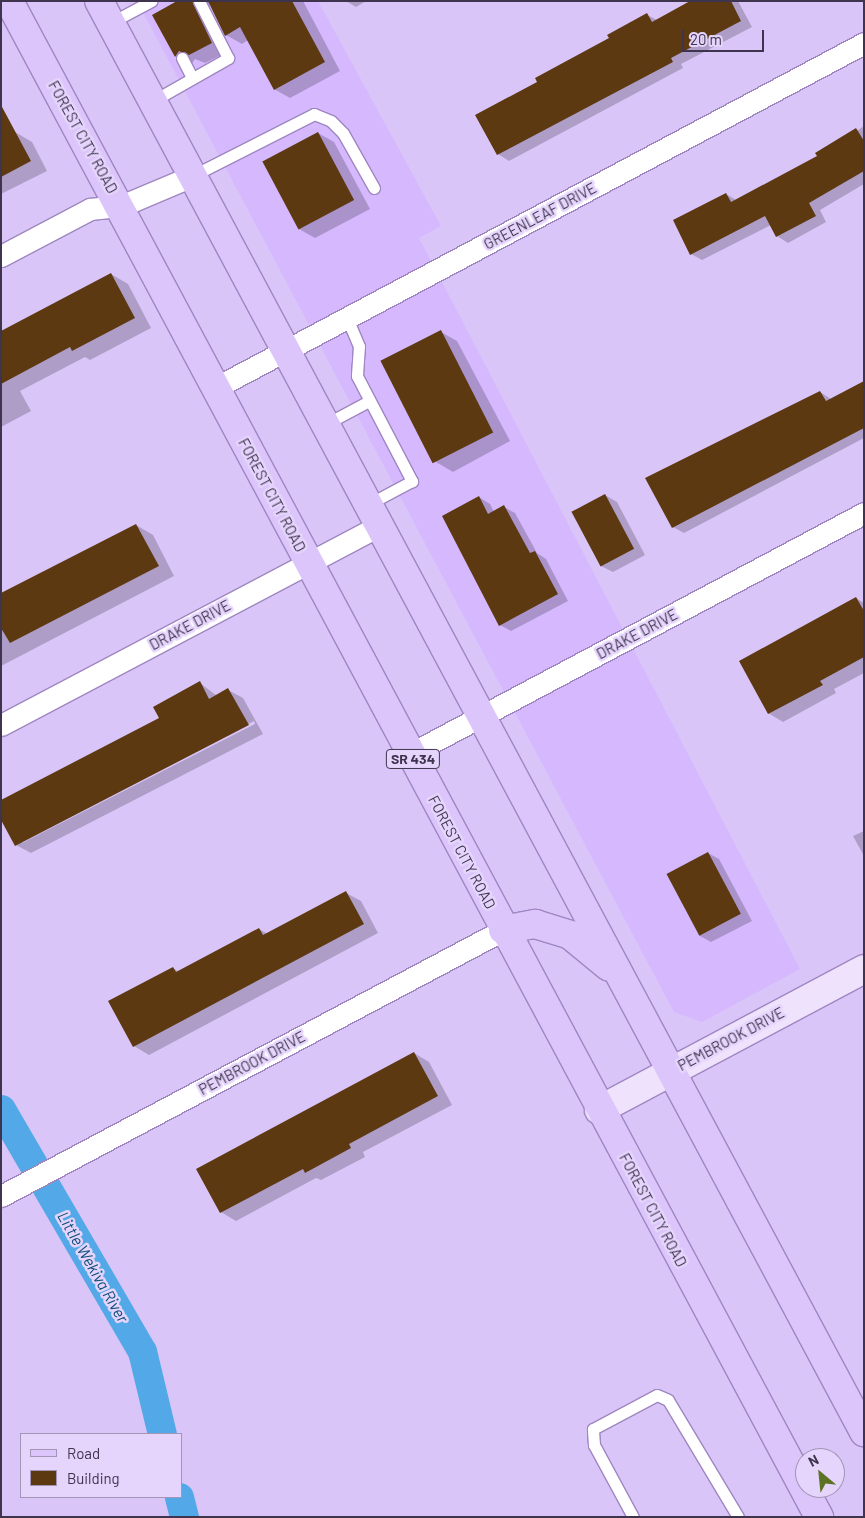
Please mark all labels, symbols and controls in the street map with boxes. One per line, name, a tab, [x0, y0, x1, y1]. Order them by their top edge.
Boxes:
scale bar	[685, 20, 768, 52]
text: 20 m	[690, 30, 722, 48]
street label: FOREST CITY ROAD	[45, 78, 121, 196]
street label: GREENLEAF DRIVE	[481, 179, 599, 253]
street label: FOREST CITY ROAD	[234, 435, 310, 555]
street label: DRAKE DRIVE	[146, 596, 234, 654]
street label: DRAKE DRIVE	[593, 605, 681, 663]
road number: SR 434	[386, 748, 440, 771]
street label: FOREST CITY ROAD	[424, 792, 500, 912]
street label: PEMBROOK DRIVE	[675, 1003, 787, 1075]
street label: PEMBROOK DRIVE	[196, 1027, 308, 1099]
street label: FOREST CITY ROAD	[615, 1150, 691, 1270]
water label: Little Wekiva River	[53, 1208, 133, 1326]
legend	[20, 1433, 182, 1498]
text: Road	[67, 1444, 100, 1462]
north arrow	[795, 1448, 845, 1498]
text: N	[805, 1451, 821, 1470]
text: Building	[67, 1469, 120, 1487]

